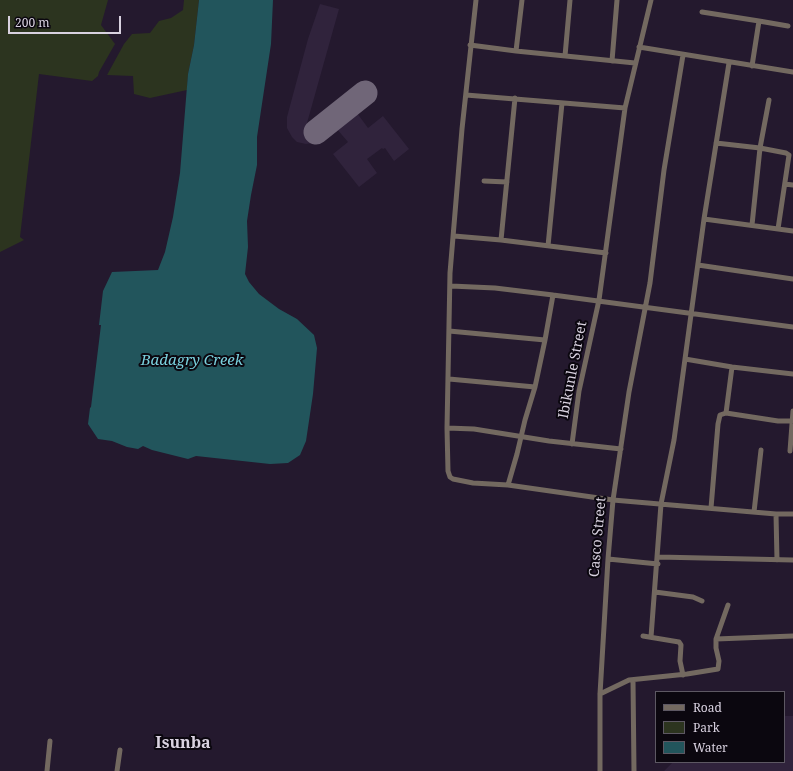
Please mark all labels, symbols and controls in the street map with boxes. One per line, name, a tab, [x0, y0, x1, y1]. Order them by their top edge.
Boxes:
scale bar	[10, 8, 123, 34]
text: 200 m	[15, 14, 50, 31]
street label: Ibikunle Street	[555, 320, 591, 420]
water label: Badagry Creek	[141, 352, 243, 370]
street label: Casco Street	[586, 496, 610, 578]
legend	[655, 691, 785, 763]
text: Road	[693, 699, 722, 716]
text: Park	[693, 719, 720, 736]
district label: Isunba	[155, 733, 211, 753]
text: Water	[693, 739, 728, 756]

